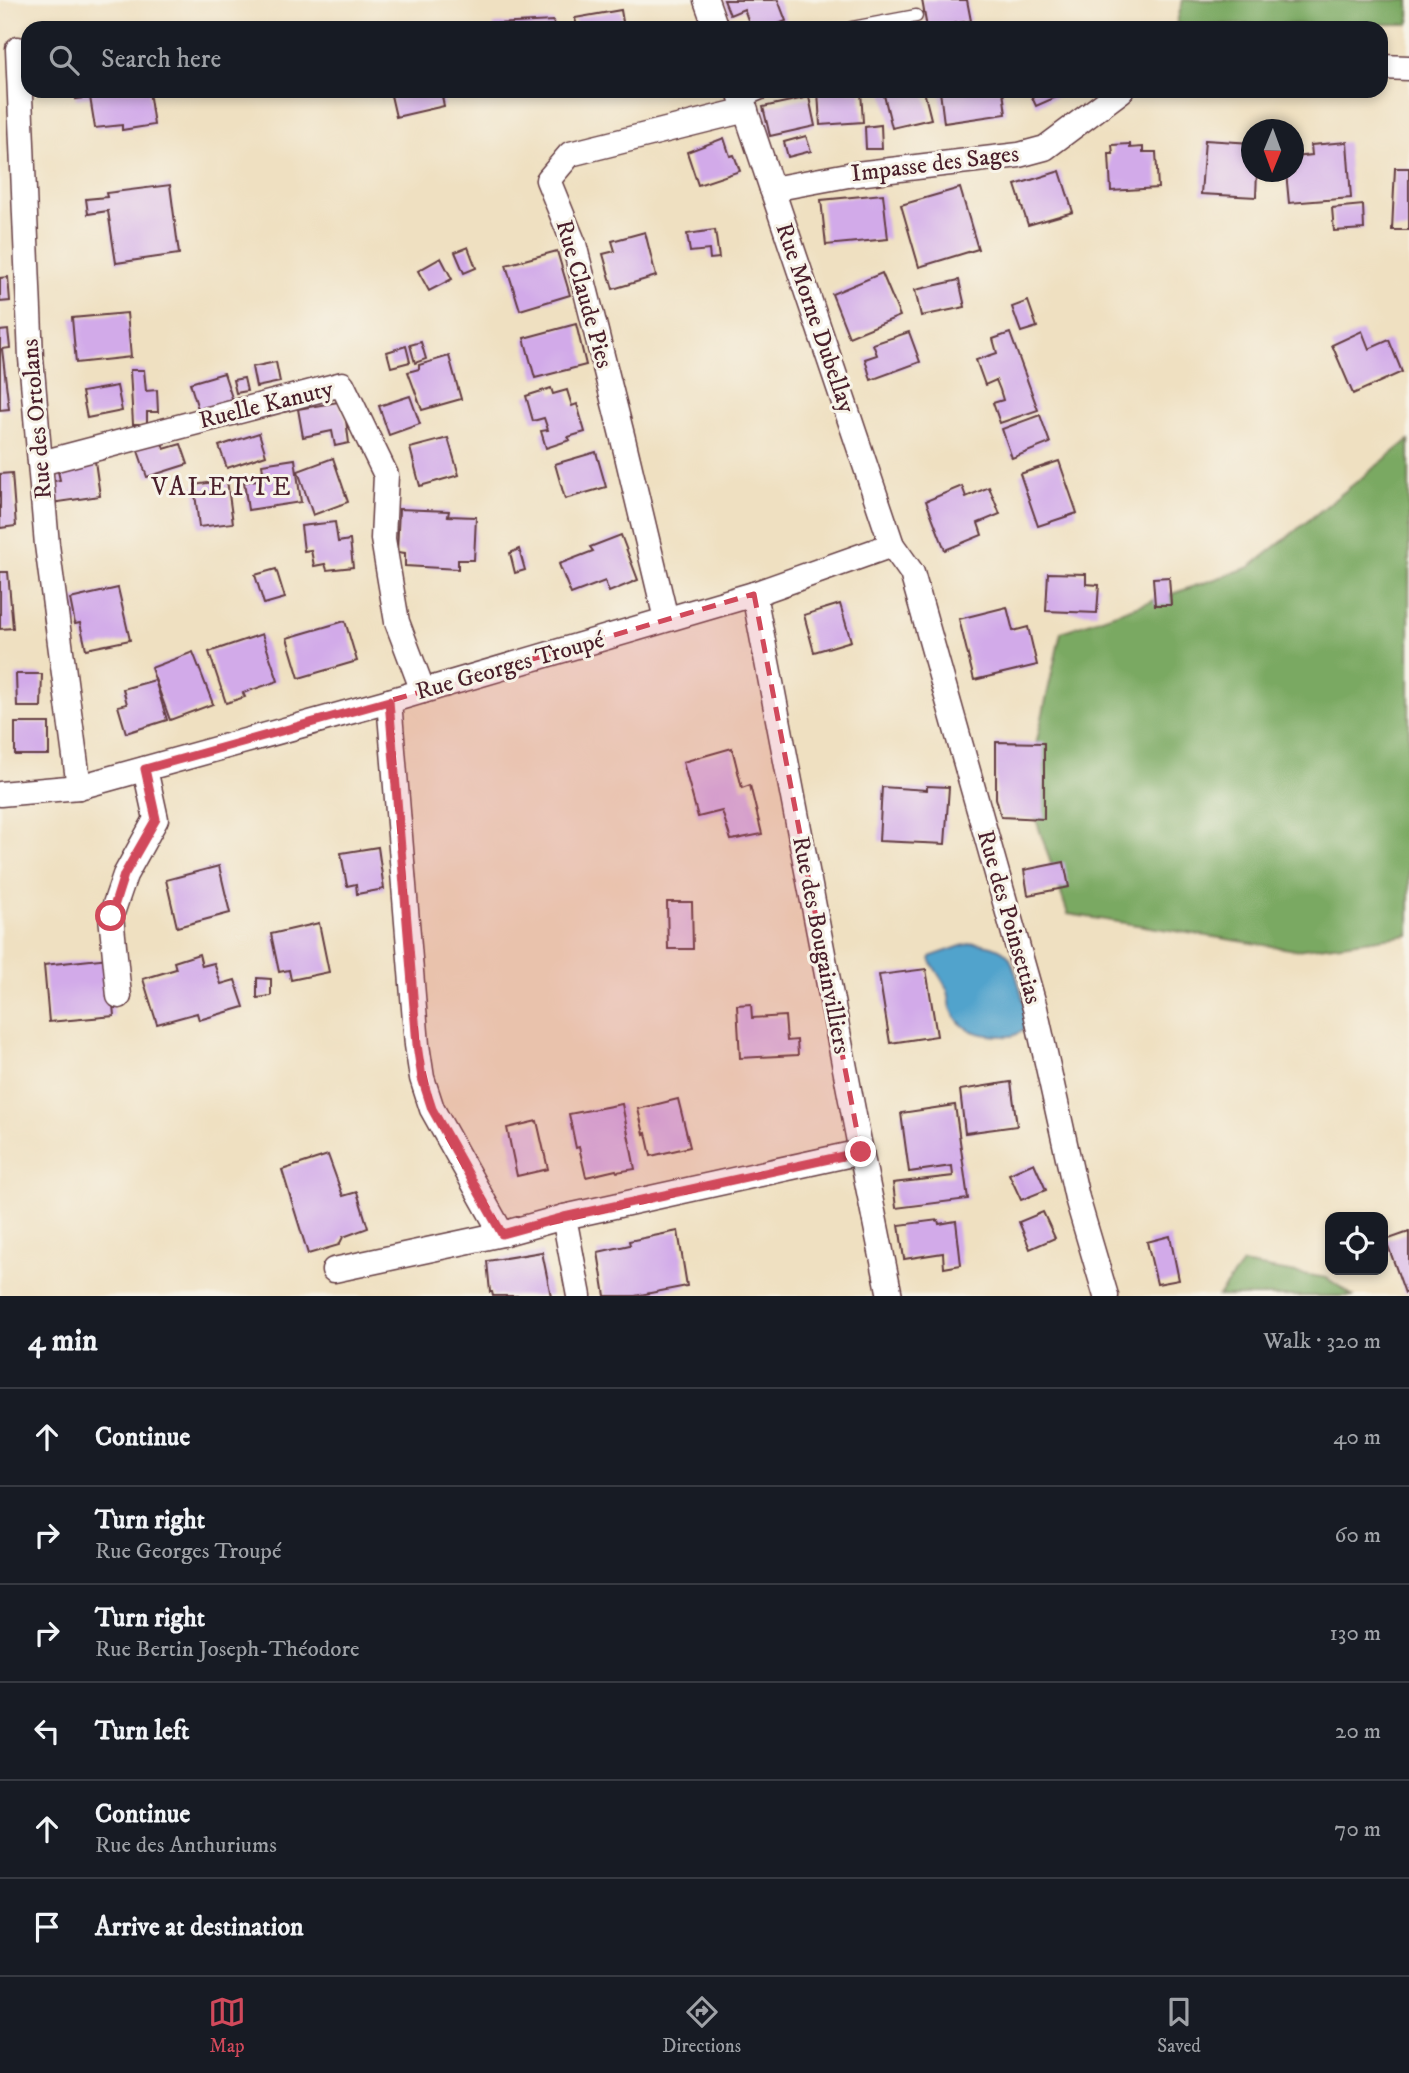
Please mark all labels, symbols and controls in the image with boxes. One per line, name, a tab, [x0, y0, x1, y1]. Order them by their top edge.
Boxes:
search box	[21, 21, 1388, 98]
icon: search	[45, 41, 83, 79]
text: Search here	[101, 43, 221, 76]
north arrow	[1241, 119, 1304, 182]
street label: Impasse des Sages	[849, 139, 1021, 189]
street label: Rue Claude Pies	[549, 216, 619, 372]
street label: Rue Morne Dubellay	[768, 219, 862, 417]
street label: Rue des Ortolans	[15, 338, 59, 500]
street label: Ruelle Kanuty	[196, 374, 337, 436]
district label: VALETTE	[150, 471, 293, 504]
street label: Rue Georges Troupé	[412, 625, 608, 707]
street label: Rue des Poinsettias	[970, 827, 1048, 1007]
street label: Rue des Bougainvilliers	[785, 834, 857, 1056]
route start	[95, 900, 126, 931]
route end	[845, 1136, 876, 1167]
map controls	[1325, 1212, 1388, 1275]
button: locate	[1325, 1212, 1388, 1275]
text: 4 min	[28, 1323, 98, 1360]
text: Walk · 320 m	[1263, 1327, 1381, 1356]
icon: ahead	[28, 1418, 66, 1456]
text: Continue	[95, 1421, 190, 1454]
text: 40 m	[1333, 1423, 1381, 1452]
text: Turn right	[95, 1504, 205, 1537]
icon: right	[28, 1516, 66, 1554]
text: 60 m	[1334, 1521, 1381, 1550]
text: Rue Georges Troupé	[95, 1537, 281, 1566]
text: Turn right	[95, 1602, 205, 1635]
icon: right	[28, 1614, 66, 1652]
text: 130 m	[1329, 1619, 1381, 1648]
text: Rue Bertin Joseph-Théodore	[95, 1635, 359, 1664]
icon: left	[28, 1712, 66, 1750]
text: Turn left	[95, 1715, 189, 1748]
text: 20 m	[1335, 1717, 1381, 1746]
text: Continue	[95, 1798, 190, 1831]
icon: ahead	[28, 1810, 66, 1848]
text: 70 m	[1334, 1815, 1381, 1844]
text: Rue des Anthuriums	[95, 1831, 277, 1860]
icon: arrive	[28, 1908, 66, 1946]
text: Arrive at destination	[95, 1911, 304, 1944]
tab: Map	[208, 1993, 246, 2058]
tab: Directions	[662, 1993, 741, 2058]
tab: Saved	[1157, 1993, 1201, 2058]

